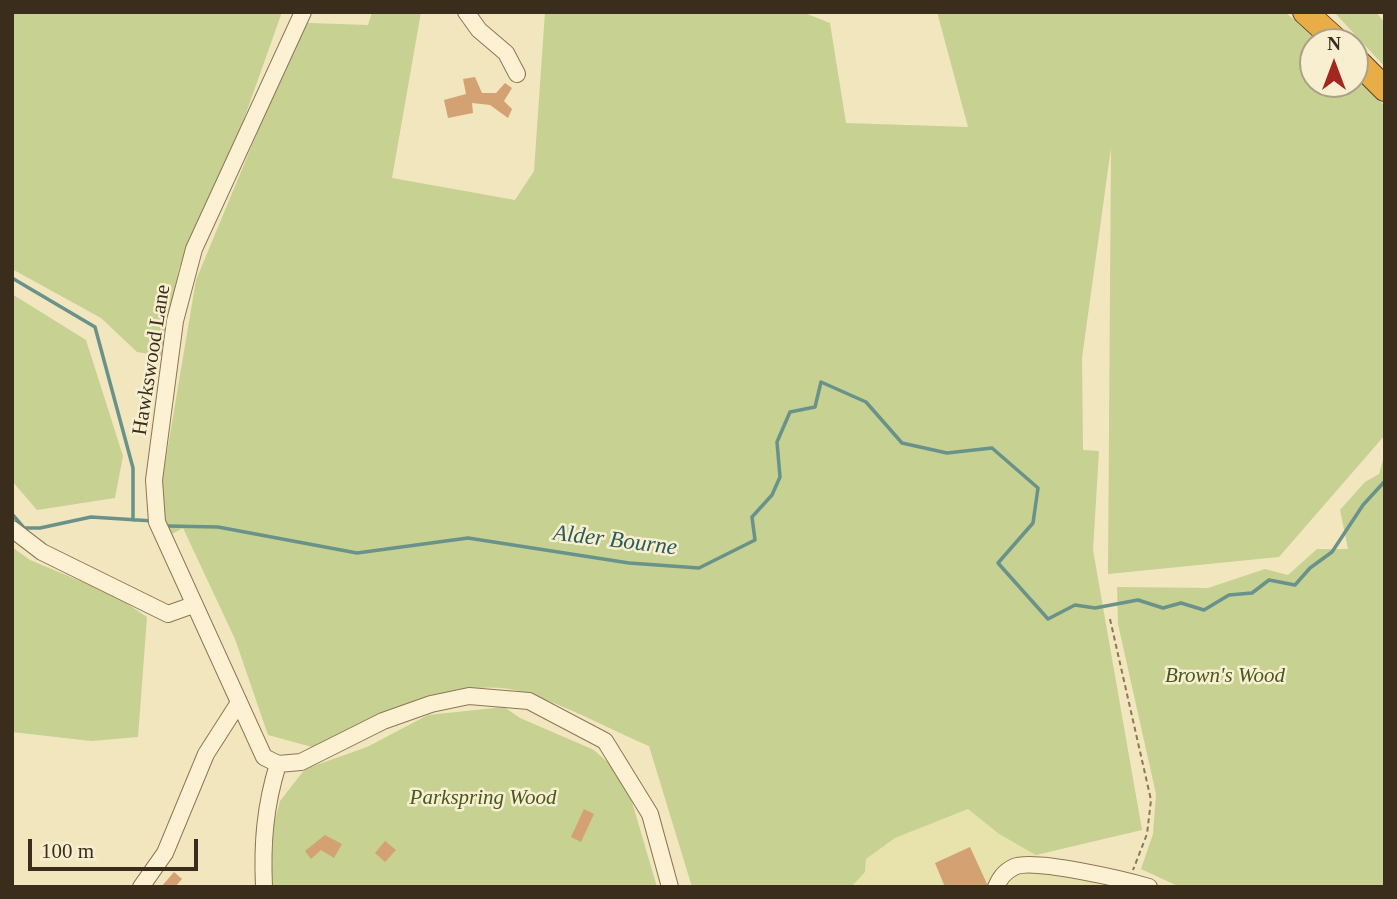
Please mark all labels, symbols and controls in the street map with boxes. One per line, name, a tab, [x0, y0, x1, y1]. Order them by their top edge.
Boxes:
north arrow	[1299, 28, 1369, 98]
text: N	[1327, 33, 1341, 54]
street label: Hawkswood Lane	[128, 283, 176, 437]
water label: Alder Bourne	[552, 520, 678, 562]
park label: Brown's Wood	[1165, 663, 1285, 689]
park label: Parkspring Wood	[410, 785, 556, 811]
scale bar	[32, 825, 201, 869]
text: 100 m	[41, 839, 94, 863]

